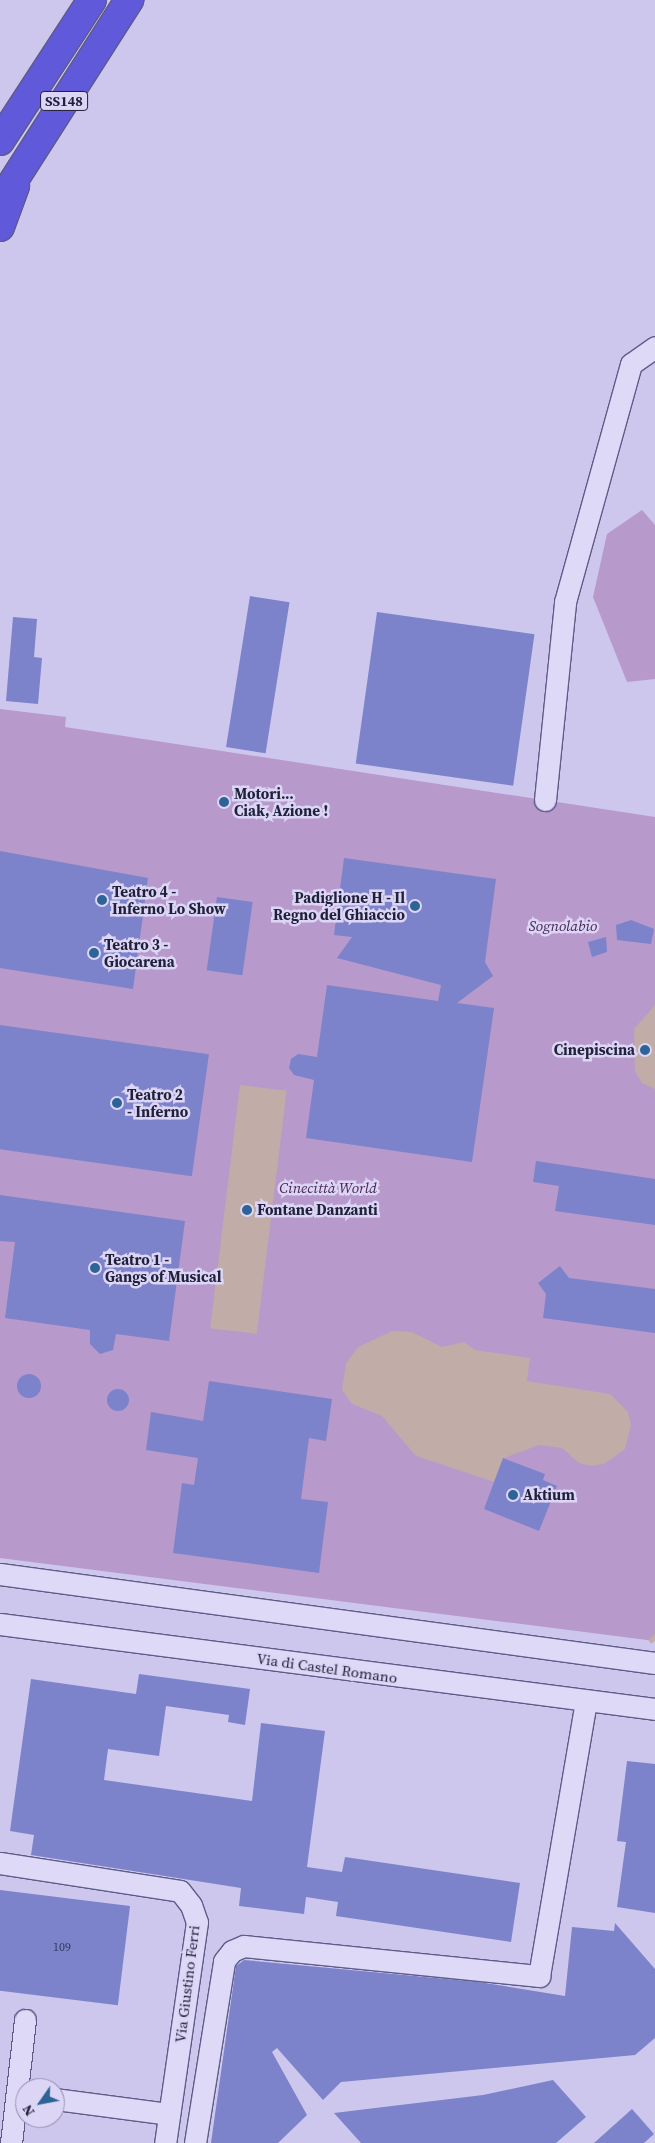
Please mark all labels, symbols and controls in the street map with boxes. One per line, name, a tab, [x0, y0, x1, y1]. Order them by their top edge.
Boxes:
road number: SS148	[39, 90, 89, 112]
place label: Motori... Ciak, Azione !	[234, 784, 328, 819]
marker: Motori... Ciak, Azione !	[218, 796, 230, 808]
place label: Teatro 4 - Inferno Lo Show	[112, 882, 226, 917]
place label: Padiglione H - Il Regno del Ghiaccio	[273, 888, 405, 923]
marker: Teatro 4 - Inferno Lo Show	[96, 894, 108, 906]
marker: Padiglione H - Il Regno del Ghiaccio	[409, 900, 421, 912]
park label: Sognolabio	[529, 917, 597, 935]
place label: Teatro 3 - Giocarena	[104, 935, 175, 970]
marker: Teatro 3 - Giocarena	[88, 947, 100, 959]
place label: Cinepiscina	[554, 1041, 635, 1059]
marker: Cinepiscina	[639, 1044, 651, 1056]
place label: Teatro 2 - Inferno	[127, 1085, 188, 1120]
marker: Teatro 2 - Inferno	[111, 1097, 123, 1109]
park label: Cinecittà World	[279, 1179, 377, 1197]
place label: Fontane Danzanti	[257, 1201, 378, 1219]
marker: Fontane Danzanti	[241, 1204, 253, 1216]
place label: Teatro 1 - Gangs of Musical	[105, 1250, 221, 1285]
marker: Teatro 1 - Gangs of Musical	[89, 1262, 101, 1274]
place label: Aktium	[523, 1486, 575, 1504]
marker: Aktium	[507, 1489, 519, 1501]
street label: Via di Castel Romano	[255, 1649, 399, 1687]
street label: Via Giustino Ferri	[171, 1924, 203, 2044]
house number: 109	[53, 1941, 71, 1955]
north arrow	[15, 2078, 65, 2128]
text: N	[17, 2101, 39, 2120]

